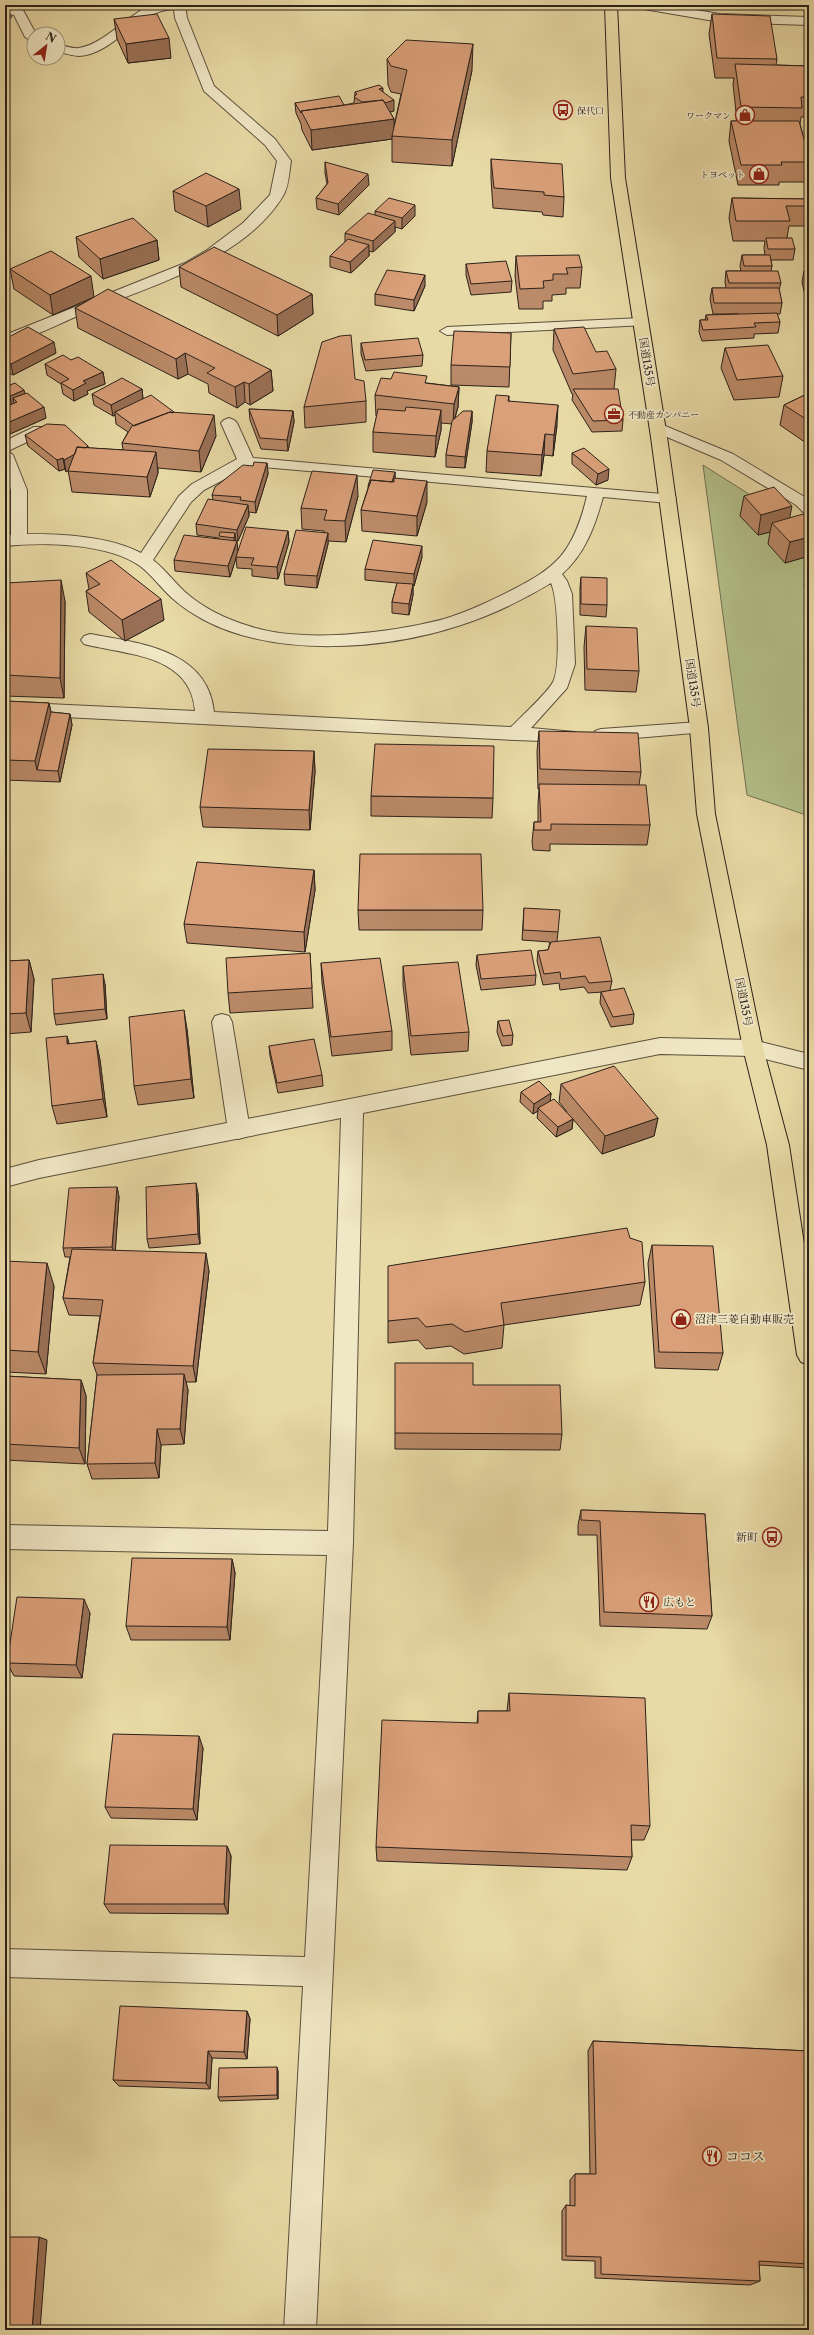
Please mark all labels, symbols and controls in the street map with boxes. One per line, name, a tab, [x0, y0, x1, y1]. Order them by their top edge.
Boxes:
north arrow	[26, 26, 66, 66]
text: N	[43, 29, 59, 46]
bus stop icon: 保代口	[552, 99, 574, 121]
shop icon: ワークマン	[734, 104, 756, 126]
place label: 保代口	[577, 105, 604, 116]
place label: ワークマン	[686, 110, 731, 121]
shop icon: トヨペット	[748, 163, 770, 185]
place label: トヨペット	[700, 169, 745, 180]
street label: 国道135号	[636, 336, 658, 388]
office icon: 不動産カンパニー	[603, 403, 625, 425]
place label: 不動産カンパニー	[628, 409, 699, 420]
street label: 国道135号	[683, 657, 703, 709]
street label: 国道135号	[732, 976, 756, 1028]
shop icon: 沼津三菱自動車販売	[670, 1308, 692, 1330]
place label: 沼津三菱自動車販売	[695, 1312, 794, 1326]
bus stop icon: 新町	[761, 1526, 783, 1548]
place label: 新町	[736, 1530, 758, 1544]
restaurant icon: 広もと	[638, 1591, 660, 1613]
place label: 広もと	[663, 1595, 696, 1609]
restaurant icon: ココス	[701, 2145, 723, 2167]
place label: ココス	[726, 2148, 765, 2164]

